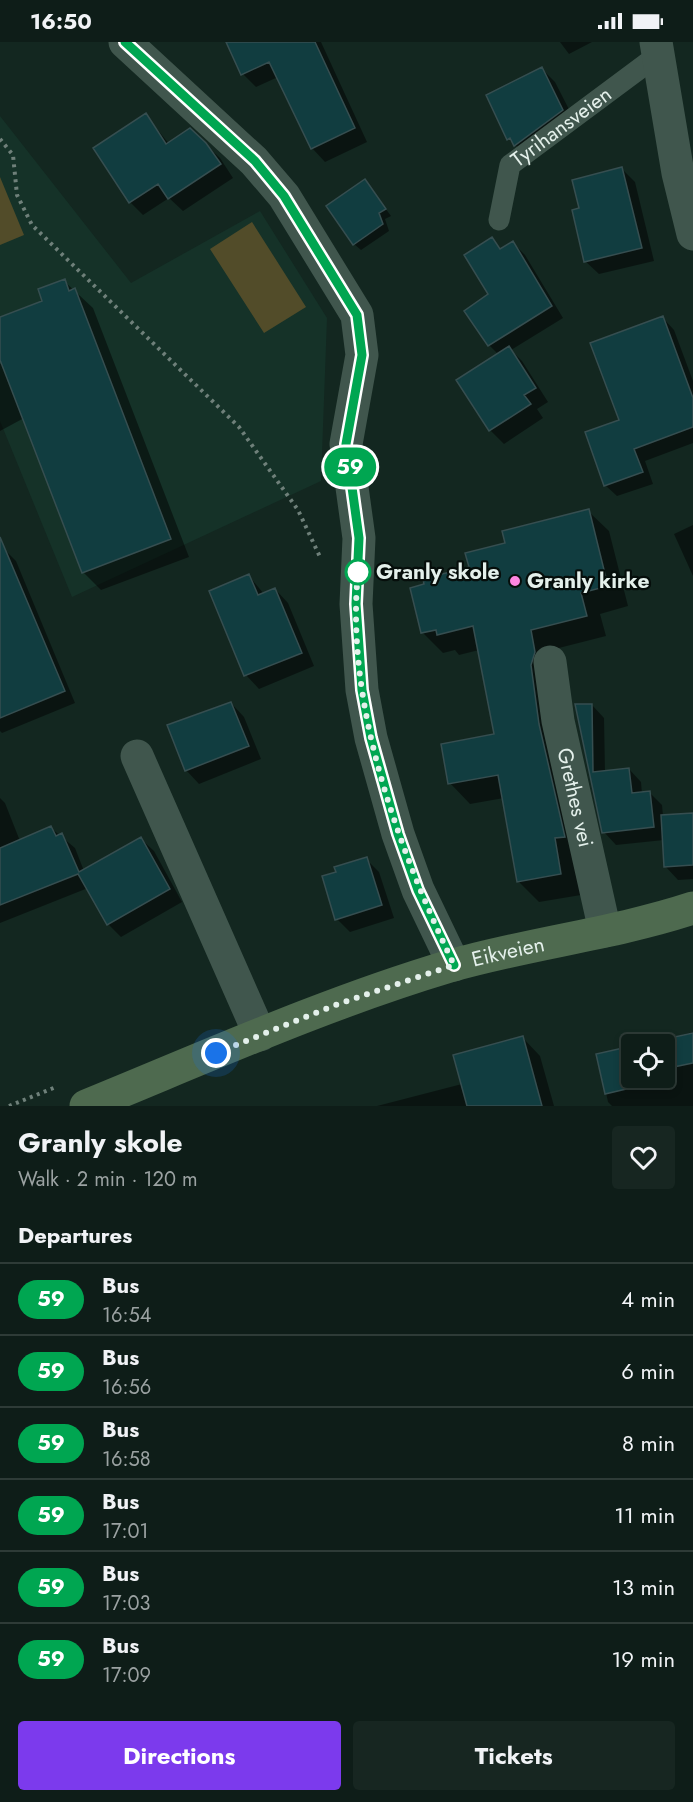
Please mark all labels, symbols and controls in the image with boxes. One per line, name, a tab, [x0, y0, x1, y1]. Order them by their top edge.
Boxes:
text: 16:50	[30, 5, 92, 37]
street label: Tyrihansveien	[505, 79, 618, 174]
line badge: 59	[323, 448, 377, 486]
text: 59	[336, 452, 364, 482]
place label: Granly skole	[376, 557, 500, 587]
marker: Granly skole	[345, 559, 371, 585]
place label: Granly kirke	[527, 566, 649, 596]
marker: Granly kirke	[508, 574, 522, 588]
street label: Grethes vei	[549, 745, 601, 850]
street label: Eikveien	[469, 929, 547, 975]
map controls	[621, 1034, 675, 1088]
button: locate	[621, 1034, 675, 1088]
your location	[201, 1038, 231, 1068]
text: Granly skole	[18, 1122, 183, 1163]
button: heart	[612, 1126, 675, 1189]
text: Walk · 2 min · 120 m	[18, 1165, 197, 1194]
text: Departures	[18, 1219, 132, 1251]
text: Bus	[102, 1269, 139, 1301]
text: 4 min	[621, 1283, 675, 1315]
text: 59	[37, 1284, 65, 1314]
text: 16:54	[102, 1301, 151, 1330]
text: Bus	[102, 1341, 139, 1373]
text: 6 min	[621, 1355, 675, 1387]
text: 59	[37, 1356, 65, 1386]
text: 16:56	[102, 1373, 151, 1402]
text: Bus	[102, 1413, 139, 1445]
text: 8 min	[622, 1427, 675, 1459]
text: 59	[37, 1428, 65, 1458]
text: 16:58	[102, 1445, 151, 1474]
text: Bus	[102, 1485, 139, 1517]
text: 11 min	[614, 1499, 675, 1531]
text: 59	[37, 1500, 65, 1530]
text: 17:01	[102, 1517, 149, 1546]
text: Bus	[102, 1557, 139, 1589]
text: 13 min	[612, 1571, 675, 1603]
text: 59	[37, 1572, 65, 1602]
text: 17:03	[102, 1589, 150, 1618]
text: Bus	[102, 1629, 139, 1661]
text: 19 min	[611, 1643, 675, 1675]
text: 59	[37, 1644, 65, 1674]
text: 17:09	[102, 1661, 151, 1690]
button: Directions	[18, 1721, 341, 1790]
button: Tickets	[353, 1721, 675, 1790]

